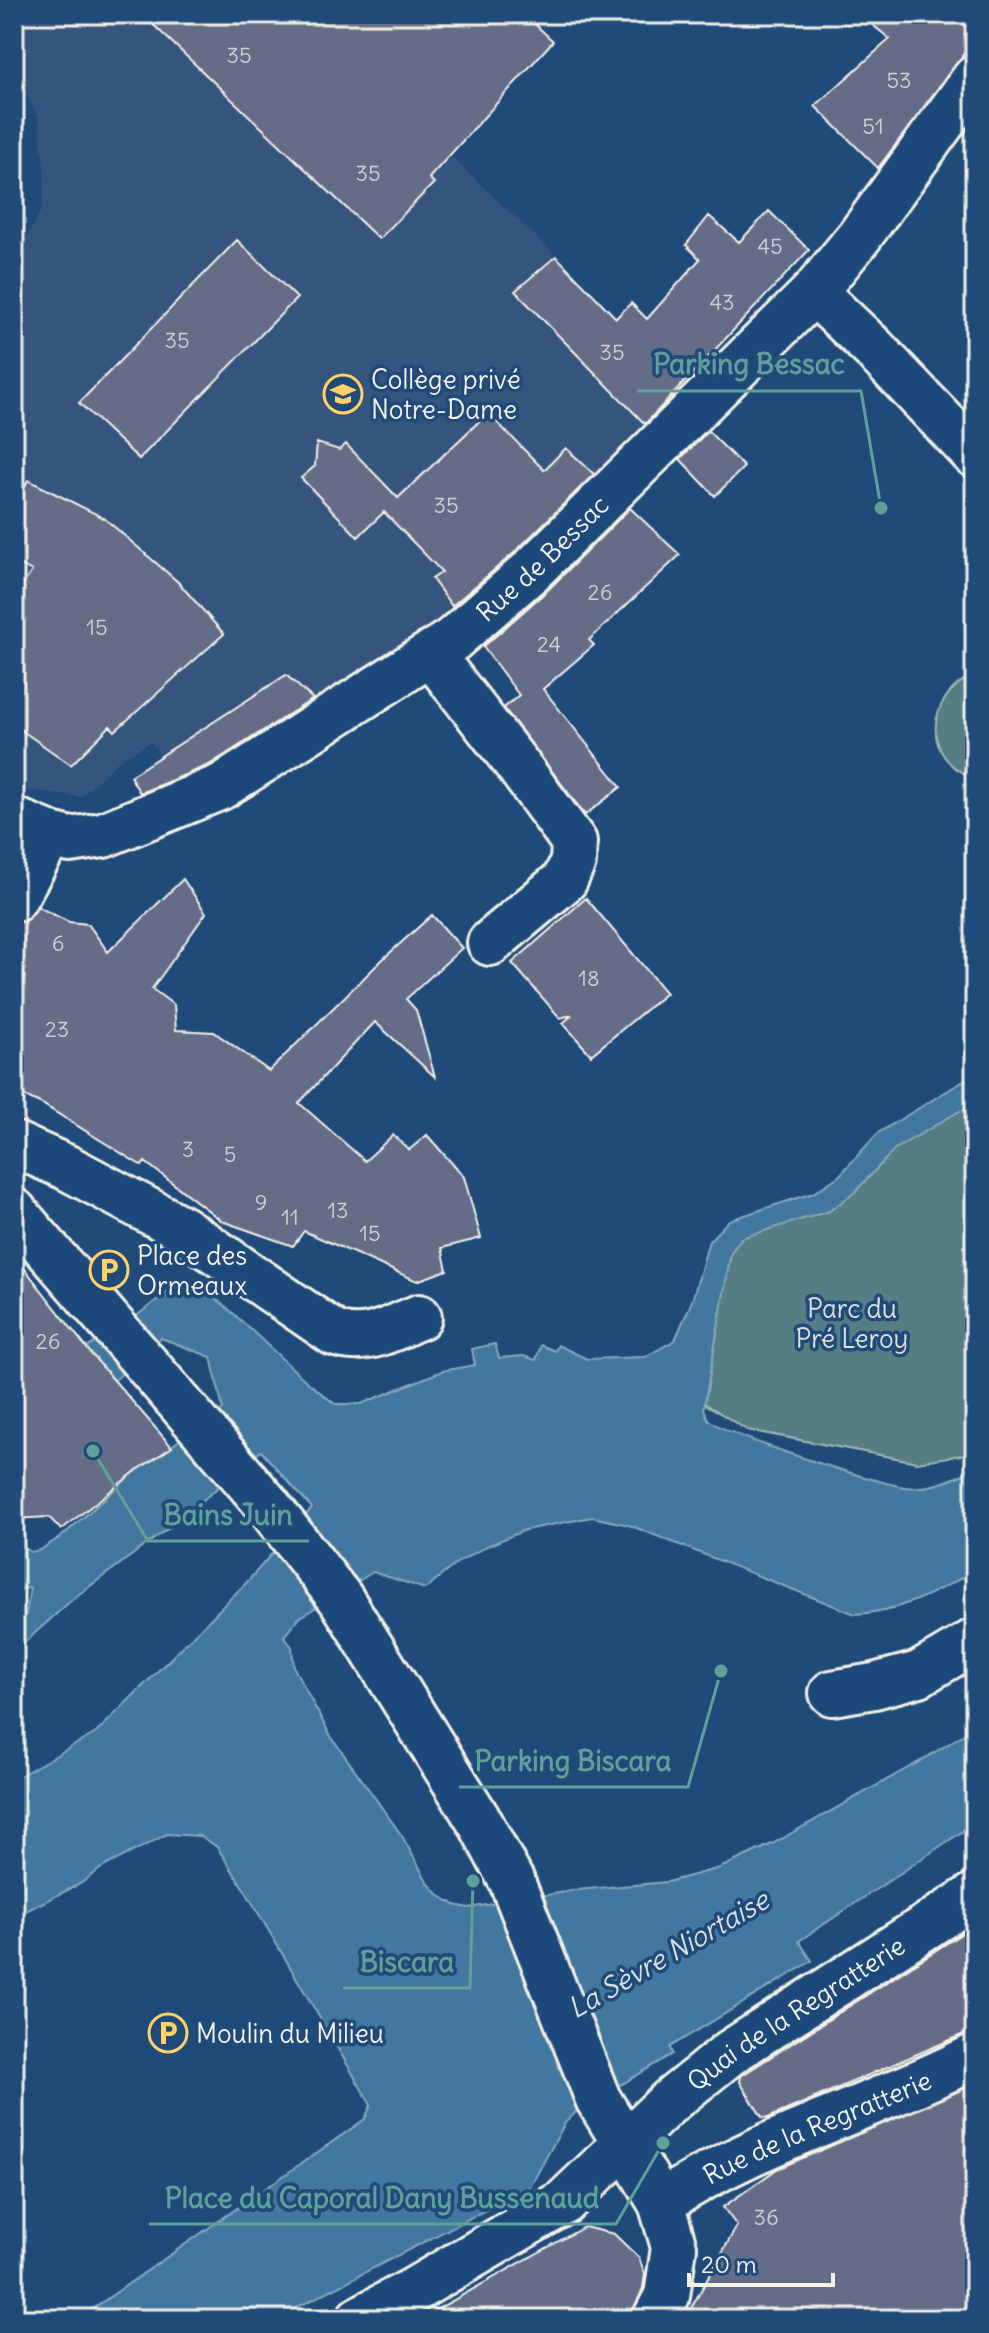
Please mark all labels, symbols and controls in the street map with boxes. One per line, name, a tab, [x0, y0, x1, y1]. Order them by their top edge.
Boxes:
house number: 35	[226, 41, 252, 69]
house number: 53	[886, 66, 912, 94]
house number: 51	[862, 112, 884, 140]
house number: 35	[355, 159, 381, 187]
house number: 45	[757, 232, 783, 260]
house number: 43	[709, 288, 735, 316]
house number: 35	[164, 326, 190, 354]
house number: 35	[599, 338, 625, 366]
callout: Parking Bessac	[637, 339, 861, 391]
text: Parking Bessac	[653, 346, 845, 382]
place label: Collège privé Notre-Dame	[371, 363, 521, 426]
school or university icon: Collège privé Notre-Dame	[322, 373, 364, 415]
street label: Rue de Bessac	[469, 488, 615, 628]
house number: 35	[433, 491, 459, 519]
house number: 26	[588, 578, 612, 606]
house number: 15	[86, 613, 108, 641]
house number: 24	[537, 630, 561, 658]
house number: 6	[52, 929, 64, 957]
house number: 18	[578, 964, 600, 992]
house number: 23	[45, 1015, 69, 1043]
house number: 3	[182, 1135, 194, 1163]
house number: 5	[224, 1140, 236, 1168]
house number: 9	[255, 1188, 267, 1216]
house number: 13	[327, 1196, 349, 1224]
house number: 11	[281, 1203, 299, 1231]
house number: 15	[359, 1219, 381, 1247]
place label: Place des Ormeaux	[137, 1239, 247, 1302]
parking icon: Place des Ormeaux	[88, 1249, 130, 1291]
park label: Parc du Pré Leroy	[796, 1292, 908, 1355]
house number: 26	[36, 1327, 60, 1355]
callout: Bains Juin	[148, 1489, 309, 1541]
text: Bains Juin	[163, 1497, 293, 1533]
callout: Parking Biscara	[459, 1735, 688, 1787]
text: Parking Biscara	[474, 1743, 672, 1779]
water label: La Sèvre Niortaise	[561, 1881, 777, 2026]
street label: Quai de la Regratterie	[680, 1928, 911, 2098]
callout: Biscara	[343, 1936, 470, 1988]
text: Biscara	[360, 1944, 454, 1980]
parking icon: Moulin du Milieu	[147, 2012, 189, 2054]
place label: Moulin du Milieu	[196, 2017, 384, 2050]
street label: Rue de la Regratterie	[697, 2063, 936, 2191]
callout: Place du Caporal Dany Bussenaud	[149, 2172, 616, 2224]
text: Place du Caporal Dany Bussenaud	[165, 2180, 600, 2216]
house number: 36	[753, 2203, 779, 2231]
scale bar	[689, 2237, 833, 2287]
text: 20 m	[701, 2249, 757, 2279]

